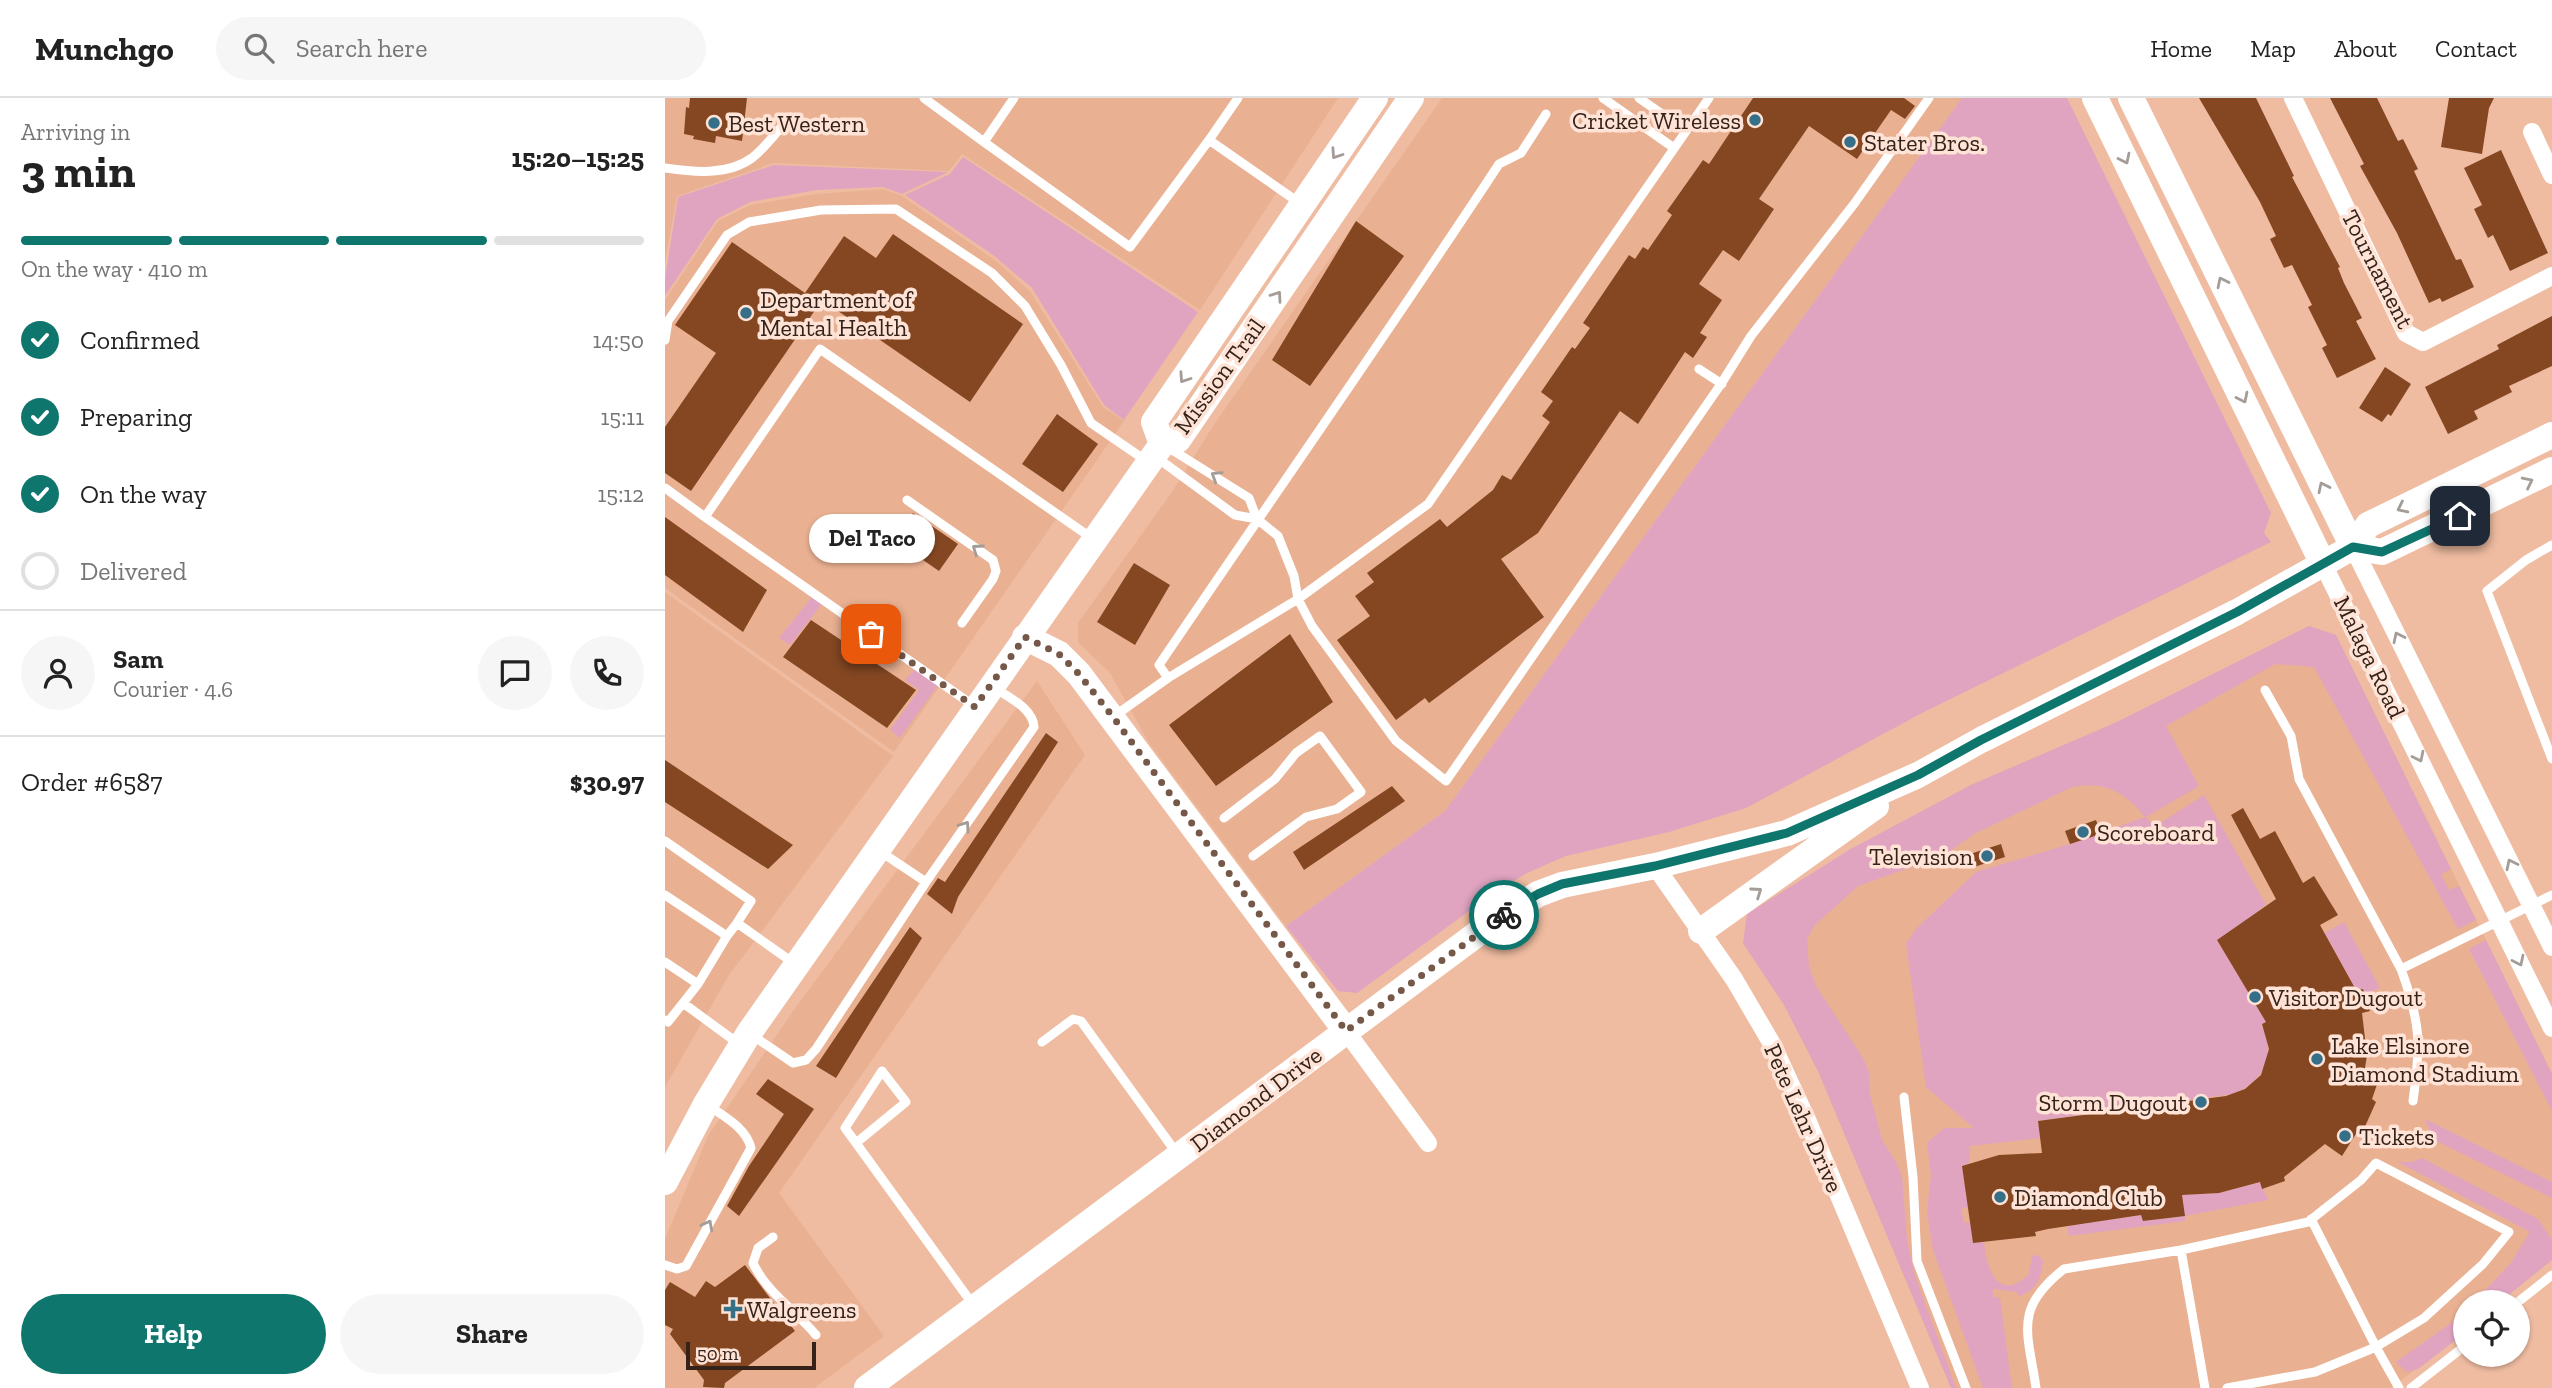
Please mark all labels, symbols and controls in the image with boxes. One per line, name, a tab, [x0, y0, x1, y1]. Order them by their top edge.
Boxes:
search box	[216, 17, 706, 80]
text: Munchgo	[35, 29, 174, 68]
icon: search	[240, 29, 278, 67]
text: Search here	[296, 32, 427, 64]
text: Home	[2150, 34, 2212, 63]
text: Map	[2250, 34, 2296, 63]
text: About	[2334, 34, 2397, 63]
text: Contact	[2435, 34, 2517, 63]
place label: Cricket Wireless	[1572, 106, 1741, 135]
place label: Best Western	[728, 109, 865, 138]
marker: Cricket Wireless	[1747, 112, 1763, 128]
marker: Best Western	[706, 115, 722, 131]
text: Arriving in	[21, 118, 130, 146]
place label: Stater Bros.	[1864, 128, 1985, 157]
marker: Stater Bros.	[1842, 134, 1858, 150]
text: 15:20–15:25	[511, 142, 644, 174]
text: 3 min	[21, 144, 135, 199]
one-way arrow	[1332, 146, 1344, 159]
one-way arrow	[2117, 152, 2131, 164]
street label: Tournament	[2336, 205, 2420, 333]
text: On the way · 410 m	[21, 255, 208, 283]
one-way arrow	[2217, 277, 2231, 289]
place label: Department of Mental Health	[760, 285, 914, 342]
one-way arrow	[1269, 291, 1281, 304]
marker: Department of Mental Health	[738, 305, 754, 321]
street label: Mission Trail	[1167, 312, 1271, 440]
icon: check	[21, 321, 59, 359]
text: Confirmed	[80, 324, 200, 356]
text: 14:50	[593, 326, 644, 354]
one-way arrow	[1180, 370, 1192, 383]
one-way arrow	[2234, 391, 2248, 403]
icon: check	[21, 398, 59, 436]
text: Preparing	[80, 401, 192, 433]
text: 15:11	[601, 403, 644, 431]
one-way arrow	[1210, 472, 1223, 485]
icon: check	[21, 475, 59, 513]
one-way arrow	[2521, 476, 2533, 490]
text: On the way	[80, 478, 207, 510]
text: 15:12	[598, 480, 644, 508]
one-way arrow	[2317, 481, 2331, 494]
pin	[2430, 486, 2490, 546]
icon: home	[2441, 497, 2479, 535]
one-way arrow	[2397, 500, 2409, 514]
callout: Del Taco	[808, 515, 934, 564]
text: Del Taco	[828, 524, 916, 552]
one-way arrow	[972, 545, 985, 557]
text: Delivered	[80, 555, 187, 587]
street label: Malaga Road	[2328, 591, 2412, 723]
pin	[841, 604, 901, 664]
icon: bag	[852, 615, 890, 653]
one-way arrow	[2392, 632, 2406, 644]
button: person	[21, 636, 95, 710]
button: chat	[478, 636, 552, 710]
button: phone	[570, 636, 644, 710]
text: Sam	[113, 643, 163, 675]
text: Courier · 4.6	[113, 675, 233, 703]
one-way arrow	[2410, 750, 2424, 762]
text: Order #6587	[21, 766, 163, 798]
text: $30.97	[570, 766, 644, 798]
place label: Scoreboard	[2097, 818, 2215, 847]
one-way arrow	[957, 821, 969, 834]
marker: Scoreboard	[2075, 824, 2091, 840]
place label: Television	[1869, 842, 1973, 871]
marker: Television	[1979, 848, 1995, 864]
one-way arrow	[2505, 859, 2519, 871]
courier	[1469, 880, 1539, 950]
one-way arrow	[1749, 888, 1762, 900]
icon: bike	[1485, 896, 1523, 934]
one-way arrow	[2511, 954, 2525, 966]
place label: Visitor Dugout	[2268, 983, 2423, 1012]
marker: Visitor Dugout	[2247, 989, 2263, 1005]
place label: Lake Elsinore Diamond Stadium	[2331, 1031, 2519, 1088]
street label: Pete Lehr Drive	[1758, 1039, 1850, 1197]
street label: Diamond Drive	[1185, 1040, 1327, 1158]
marker: Lake Elsinore Diamond Stadium	[2309, 1051, 2325, 1067]
place label: Storm Dugout	[2039, 1088, 2187, 1117]
marker: Storm Dugout	[2193, 1094, 2209, 1110]
place label: Tickets	[2359, 1122, 2434, 1151]
marker: Tickets	[2337, 1128, 2353, 1144]
place label: Diamond Club	[2014, 1183, 2163, 1212]
marker: Diamond Club	[1992, 1189, 2008, 1205]
one-way arrow	[699, 1220, 713, 1232]
map controls	[2453, 1290, 2530, 1367]
button: locate	[2453, 1290, 2530, 1367]
button: Help	[21, 1294, 326, 1374]
button: Share	[340, 1294, 644, 1374]
place label: Walgreens	[747, 1295, 856, 1324]
marker: Walgreens	[725, 1301, 741, 1317]
scale bar	[686, 1339, 815, 1371]
text: 50 m	[697, 1342, 738, 1365]

